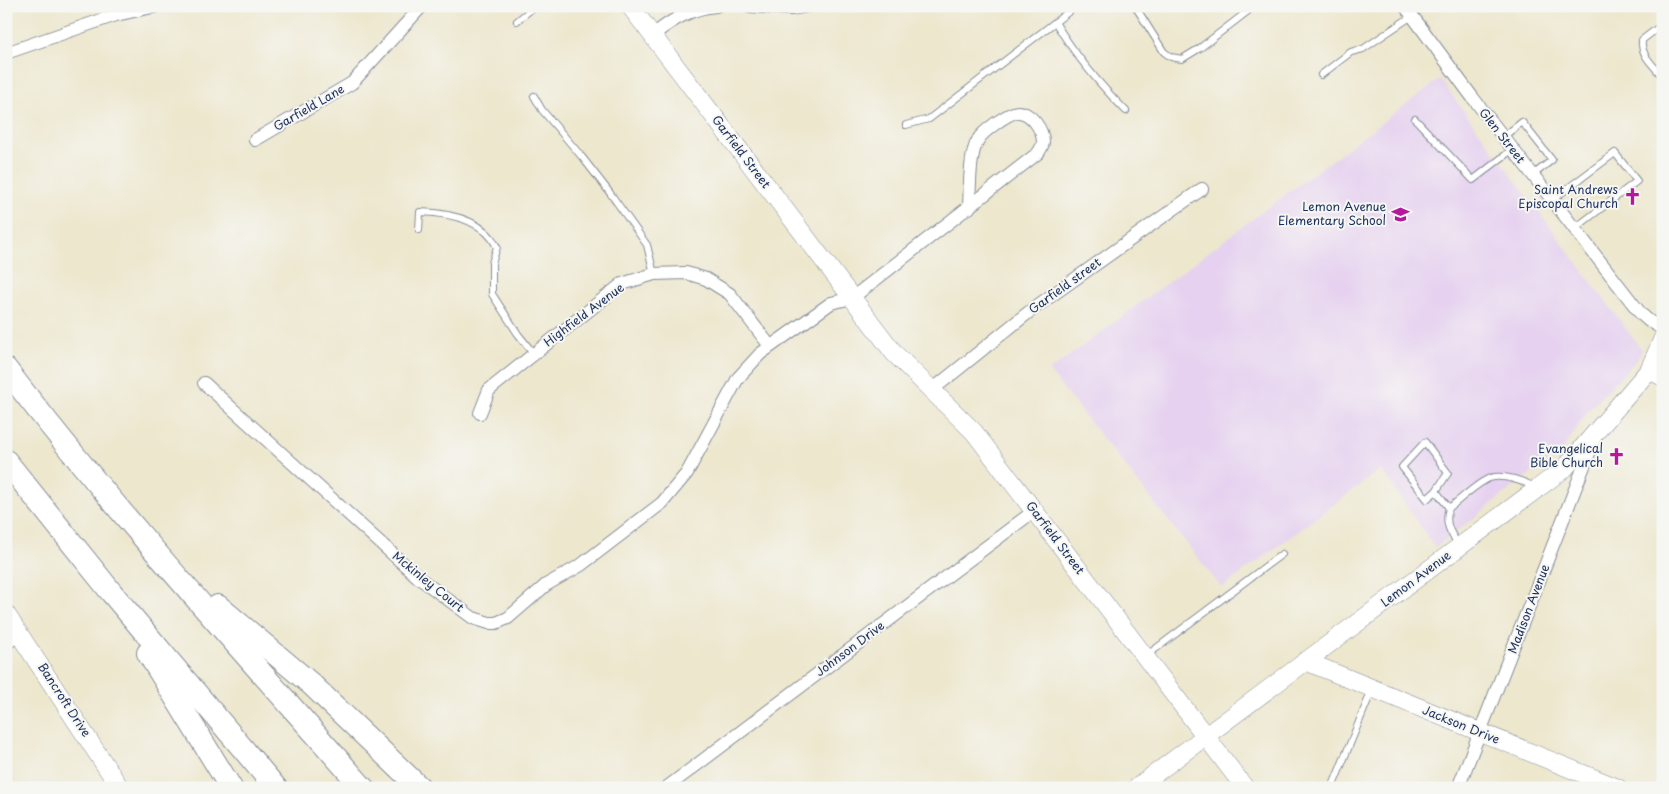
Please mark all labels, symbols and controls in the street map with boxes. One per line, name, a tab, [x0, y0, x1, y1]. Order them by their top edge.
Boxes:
street label: Garfield Lane	[270, 80, 347, 135]
street label: Glen Street	[1475, 104, 1530, 167]
street label: Garfield Street	[708, 111, 775, 192]
place label: Saint Andrews Episcopal Church	[1518, 180, 1619, 212]
church icon: Saint Andrews Episcopal Church	[1622, 187, 1642, 207]
place label: Lemon Avenue Elementary School	[1278, 197, 1386, 229]
school or university icon: Lemon Avenue Elementary School	[1390, 204, 1410, 224]
street label: Garfield street	[1025, 253, 1104, 318]
street label: Highfield Avenue	[539, 278, 628, 350]
place label: Evangelical Bible Church	[1530, 439, 1603, 471]
church icon: Evangelical Bible Church	[1607, 446, 1627, 466]
street label: Garfield Street	[1022, 497, 1089, 578]
street label: Lemon Avenue	[1377, 546, 1455, 611]
street label: Mckinley Court	[389, 547, 468, 616]
street label: Madison Avenue	[1503, 561, 1554, 656]
street label: Johnson Drive	[811, 616, 888, 680]
street label: Bancroft Drive	[34, 659, 96, 740]
street label: Jackson Drive	[1420, 700, 1503, 748]

